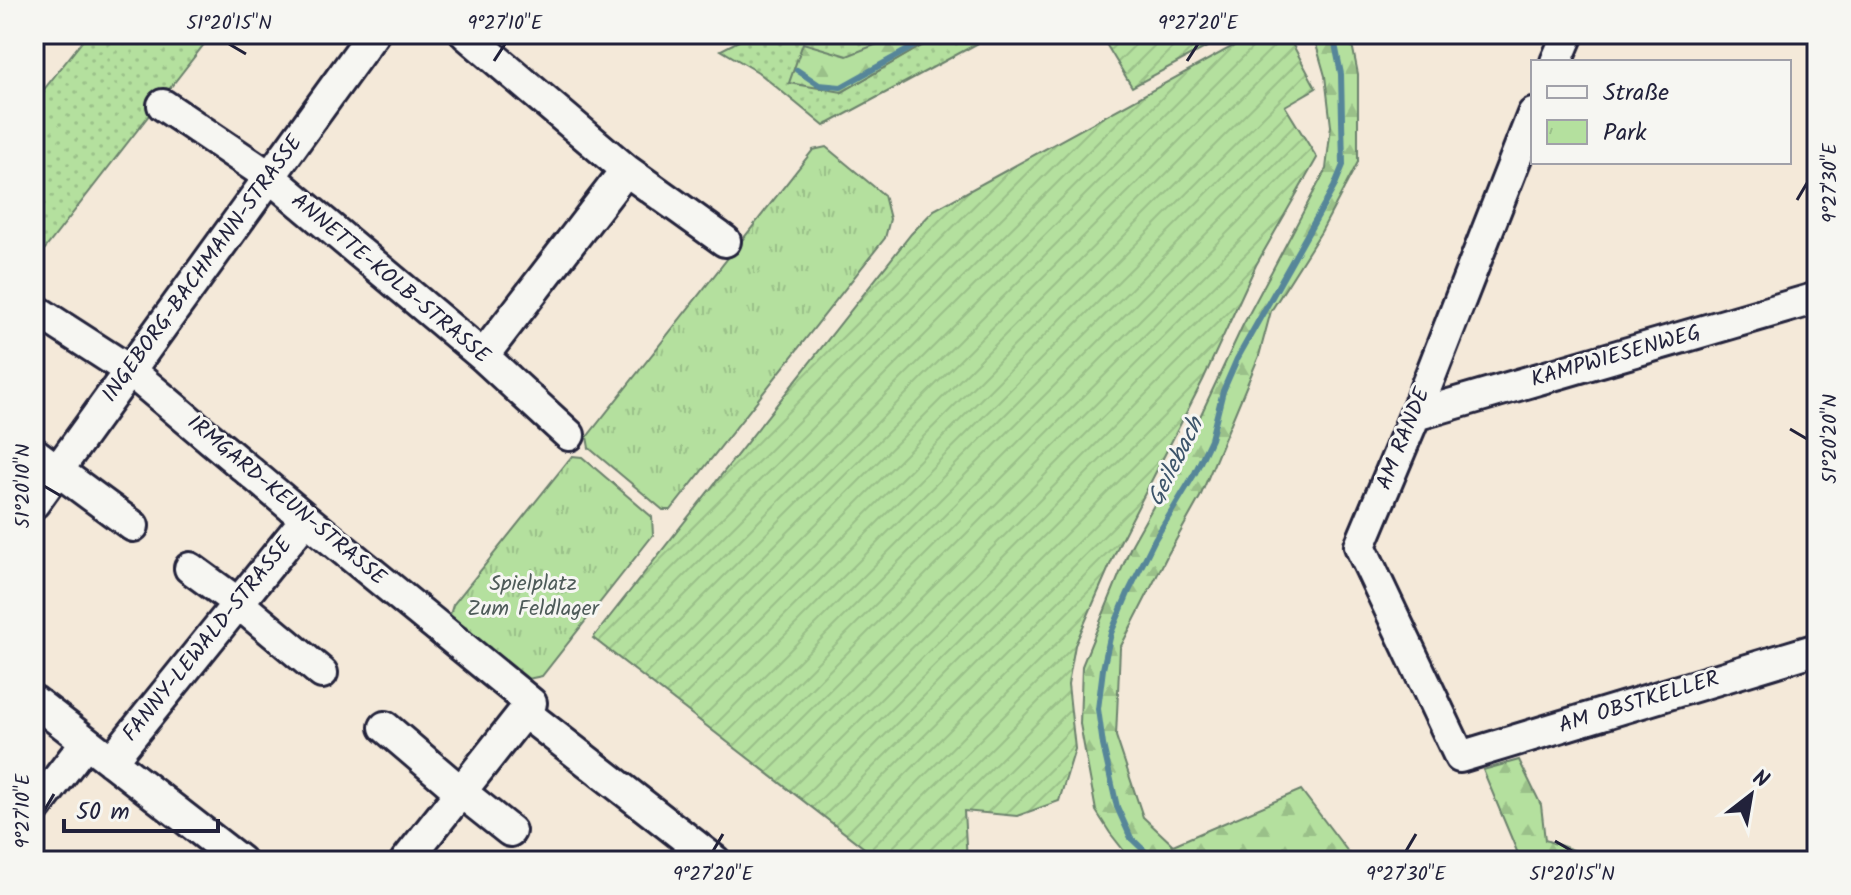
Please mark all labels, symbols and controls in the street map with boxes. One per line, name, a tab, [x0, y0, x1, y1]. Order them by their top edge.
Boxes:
text: 51°20'15"N	[186, 8, 272, 40]
text: 9°27'10"E	[468, 8, 544, 40]
text: 9°27'20"E	[1158, 8, 1239, 40]
legend	[1531, 60, 1791, 164]
text: Straße	[1603, 74, 1669, 113]
text: Park	[1603, 114, 1647, 153]
street label: INGEBORG-BACHMANN-STRASSE	[94, 127, 313, 410]
text: 9°27'30"E	[1815, 142, 1847, 223]
street label: ANNETTE-KOLB-STRASSE	[283, 185, 498, 374]
street label: KAMPWIESENWEG	[1527, 316, 1705, 398]
street label: AM RANDE	[1368, 381, 1441, 496]
text: 51°20'20"N	[1815, 394, 1847, 484]
street label: IRMGARD-KEUN-STRASSE	[179, 407, 394, 596]
water label: Geilebach	[1137, 409, 1216, 513]
text: 51°20'10"N	[8, 444, 40, 528]
street label: FANNY-LEWALD-STRASSE	[114, 529, 303, 750]
park label: Spielplatz Zum Feldlager	[467, 567, 601, 627]
street label: AM OBSTKELLER	[1554, 662, 1724, 744]
north arrow	[1711, 755, 1791, 835]
text: N	[1745, 761, 1775, 799]
text: 9°27'10"E	[8, 772, 40, 848]
scale bar	[64, 783, 218, 833]
text: 50 m	[76, 793, 130, 832]
text: 9°27'20"E	[673, 859, 754, 891]
text: 9°27'30"E	[1366, 859, 1447, 891]
text: 51°20'15"N	[1529, 859, 1615, 891]

